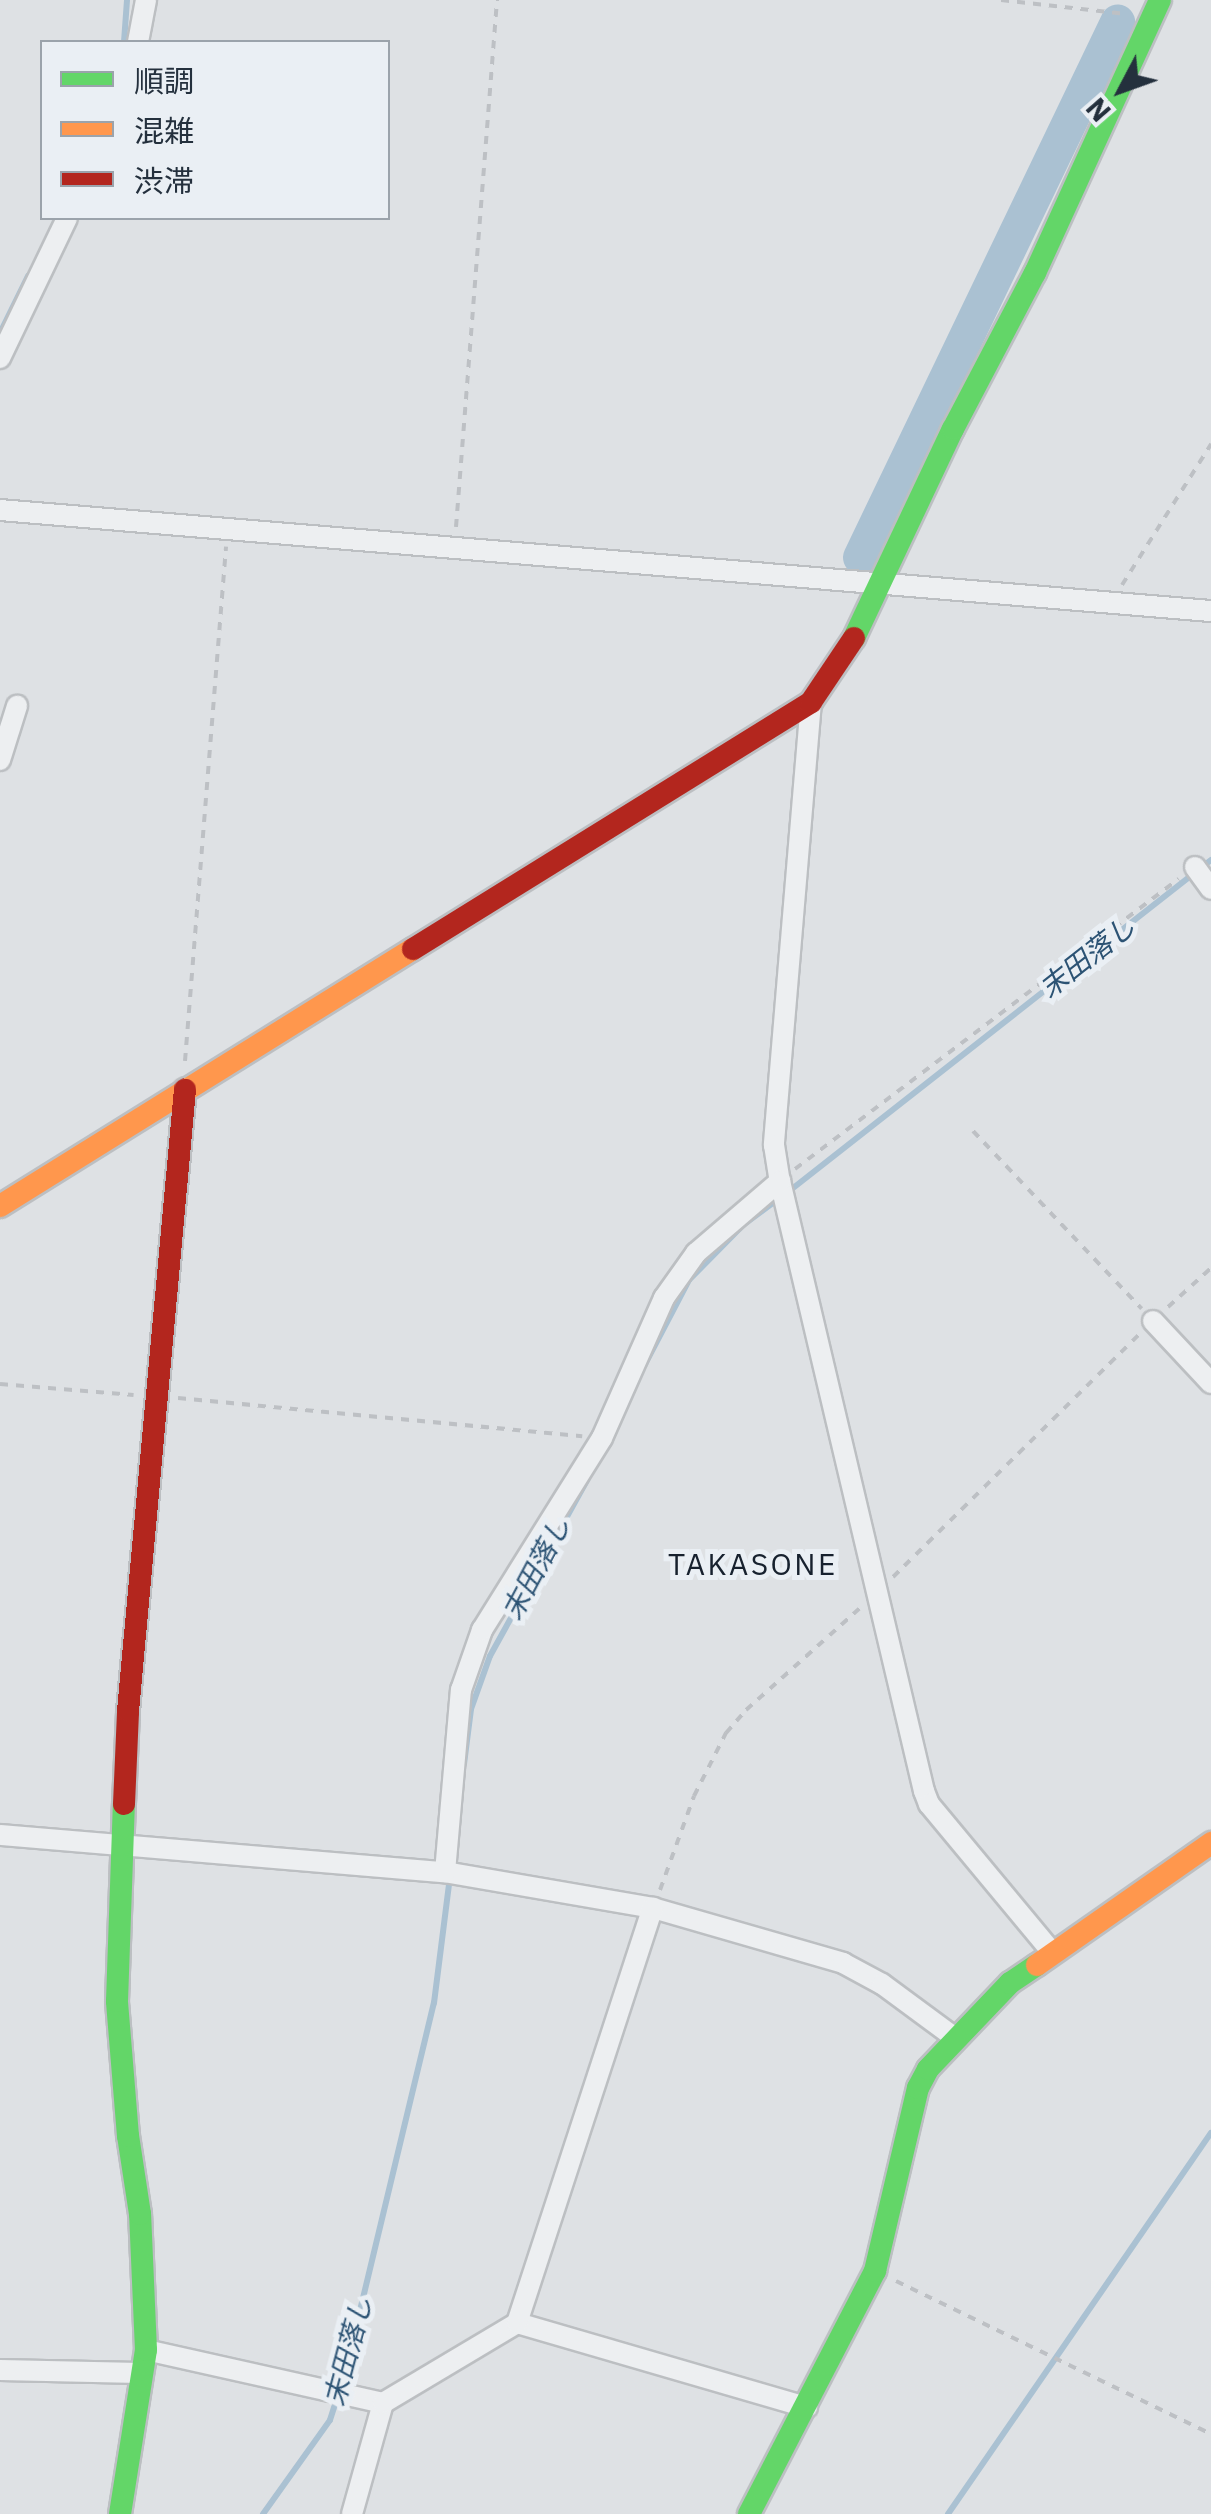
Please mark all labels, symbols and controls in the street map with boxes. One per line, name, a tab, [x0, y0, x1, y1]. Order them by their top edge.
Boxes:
legend	[40, 40, 390, 220]
north arrow	[1071, 40, 1171, 140]
text: 順調	[134, 61, 194, 100]
text: N	[1077, 90, 1119, 130]
text: 混雑	[134, 111, 194, 150]
text: 渋滞	[134, 161, 194, 200]
water label: 末田落し	[1033, 909, 1141, 1005]
water label: 末田落し	[495, 1511, 577, 1625]
district label: TAKASONE	[668, 1546, 838, 1582]
water label: 末田落し	[317, 2293, 379, 2409]

